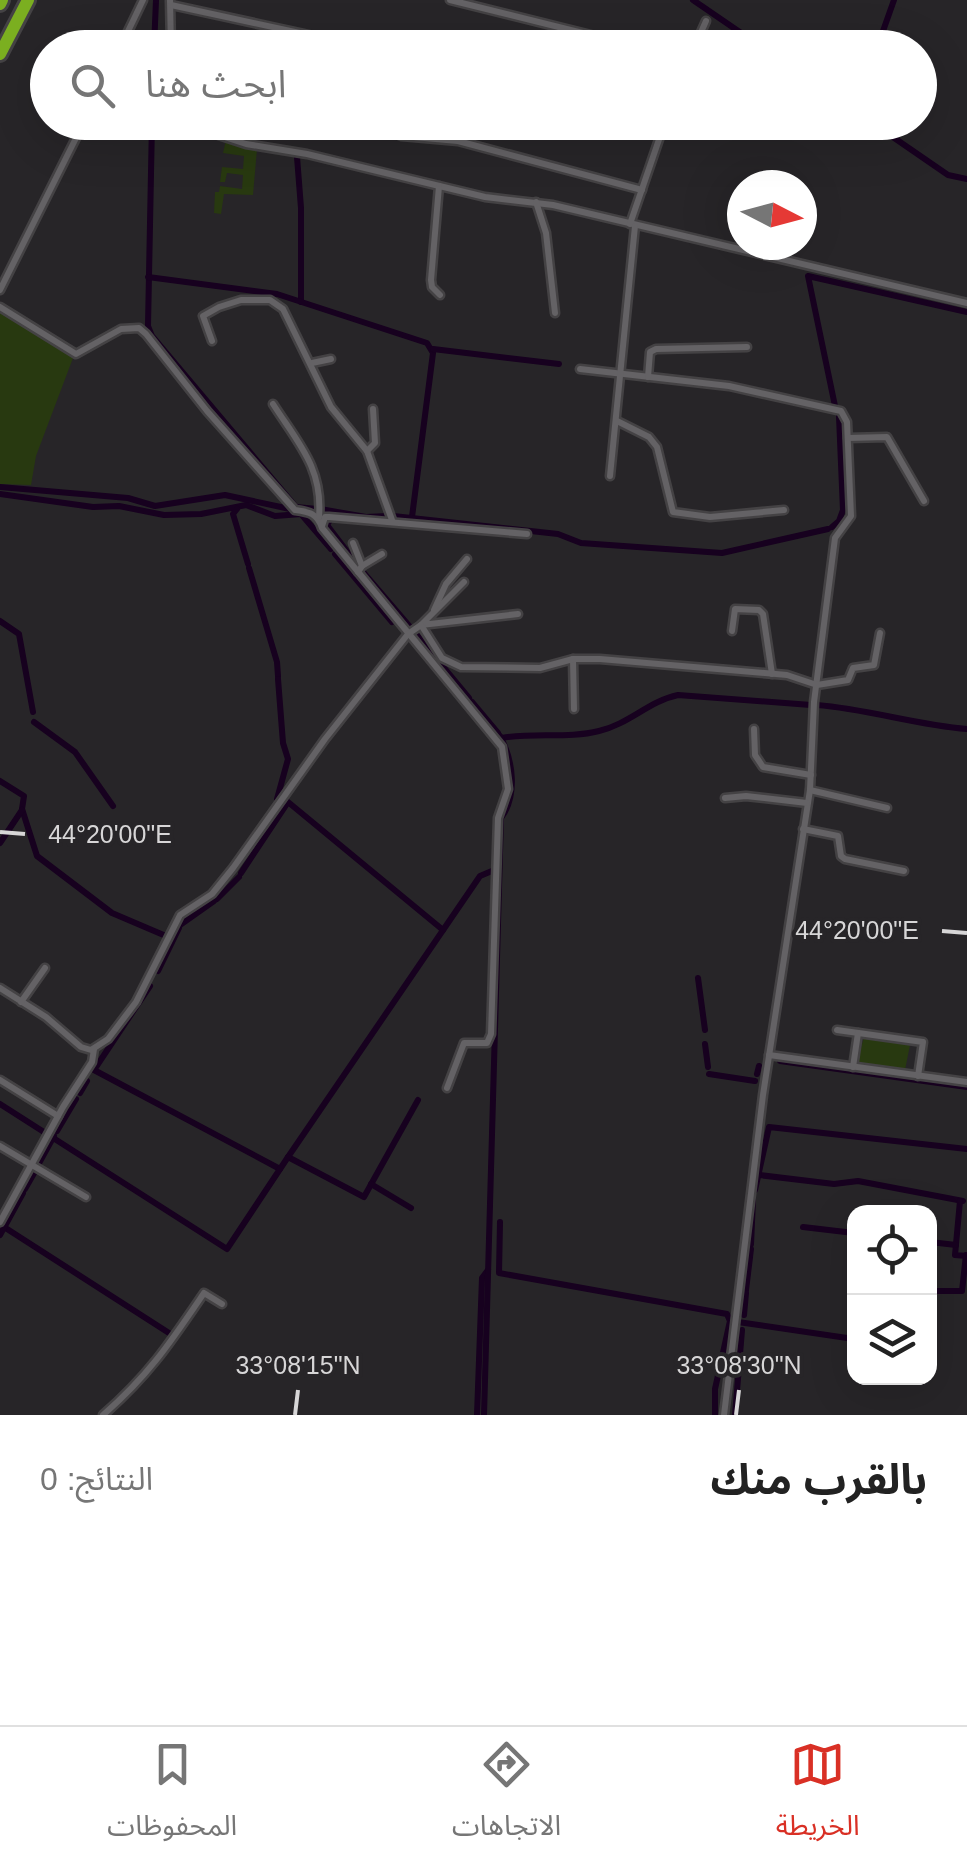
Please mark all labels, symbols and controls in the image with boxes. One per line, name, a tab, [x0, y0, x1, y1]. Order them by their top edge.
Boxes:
search box	[30, 30, 937, 140]
icon: search	[65, 58, 120, 113]
text: ابحث هنا	[145, 63, 286, 105]
north arrow	[727, 170, 817, 260]
text: 44°20'00"E	[48, 820, 172, 848]
text: 44°20'00"E	[795, 916, 919, 944]
map controls	[847, 1205, 937, 1385]
button: locate	[847, 1205, 937, 1295]
button: layers	[847, 1295, 937, 1385]
text: 33°08'15"N	[235, 1351, 361, 1379]
text: 33°08'30"N	[676, 1351, 802, 1379]
text: بالقرب منك	[711, 1456, 927, 1503]
text: النتائج: 0	[40, 1461, 153, 1497]
tab: المحفوظات	[107, 1737, 237, 1856]
tab: الاتجاهات	[452, 1737, 561, 1856]
tab: الخريطة	[776, 1737, 860, 1856]

